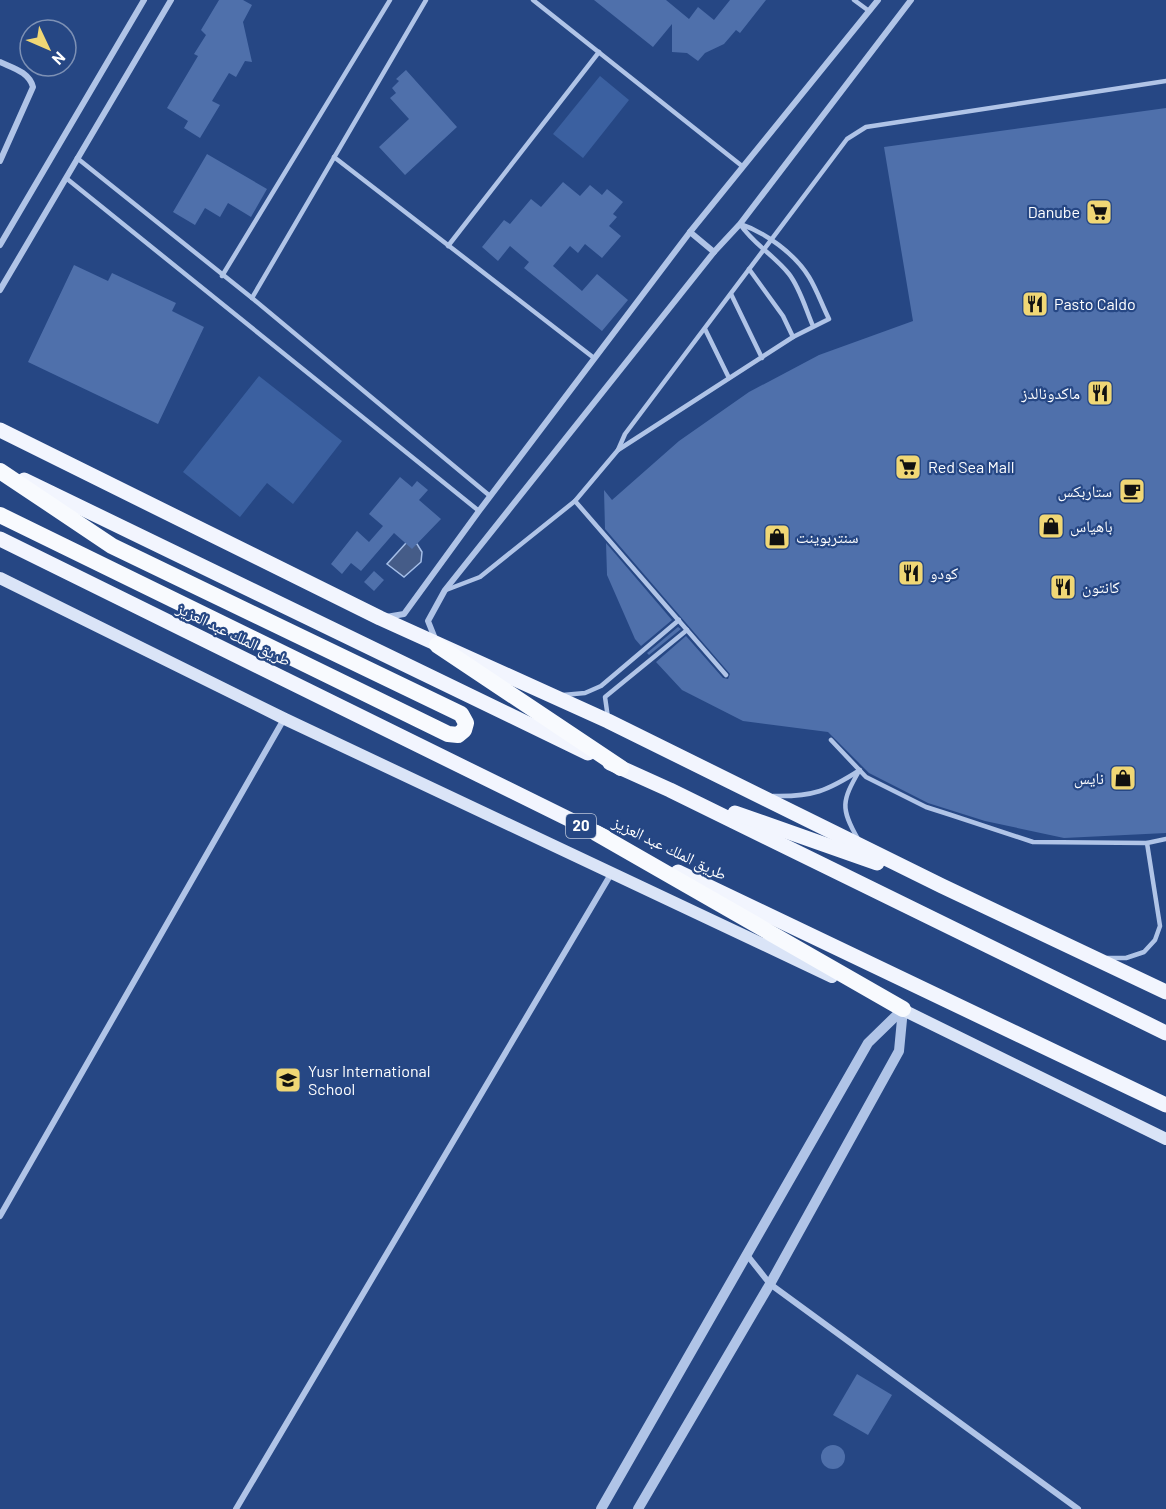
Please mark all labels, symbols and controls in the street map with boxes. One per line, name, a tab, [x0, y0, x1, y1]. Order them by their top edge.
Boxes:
north arrow	[18, 18, 78, 78]
text: N	[49, 48, 70, 69]
supermarket icon: Danube	[1084, 197, 1114, 227]
place label: Danube	[1028, 202, 1080, 221]
restaurant icon: Pasto Caldo	[1020, 289, 1050, 319]
place label: Pasto Caldo	[1054, 294, 1136, 313]
restaurant icon: ماكدونالدز	[1085, 378, 1115, 408]
place label: ماكدونالدز	[1020, 383, 1080, 403]
supermarket icon: Red Sea Mall	[893, 452, 923, 482]
place label: Red Sea Mall	[928, 457, 1014, 476]
cafe icon: ستاربكس	[1117, 476, 1147, 506]
place label: ستاربكس	[1057, 481, 1112, 502]
shop icon: باهياس	[1036, 511, 1066, 541]
place label: باهياس	[1070, 516, 1113, 537]
shop icon: سنتربوينت	[762, 522, 792, 552]
place label: سنتربوينت	[796, 527, 859, 547]
restaurant icon: كودو	[896, 558, 926, 588]
place label: كودو	[930, 563, 959, 583]
restaurant icon: كانتون	[1048, 572, 1078, 602]
place label: كانتون	[1082, 577, 1120, 598]
street label: طريق الملك عبد العزيز	[172, 597, 294, 671]
shop icon: نايس	[1108, 763, 1138, 793]
place label: نايس	[1074, 768, 1104, 789]
street label: طريق الملك عبد العزيز	[608, 811, 730, 885]
road number: 20	[566, 814, 596, 838]
place label: Yusr International School	[308, 1061, 430, 1098]
school or university icon: Yusr International School	[273, 1065, 303, 1095]

